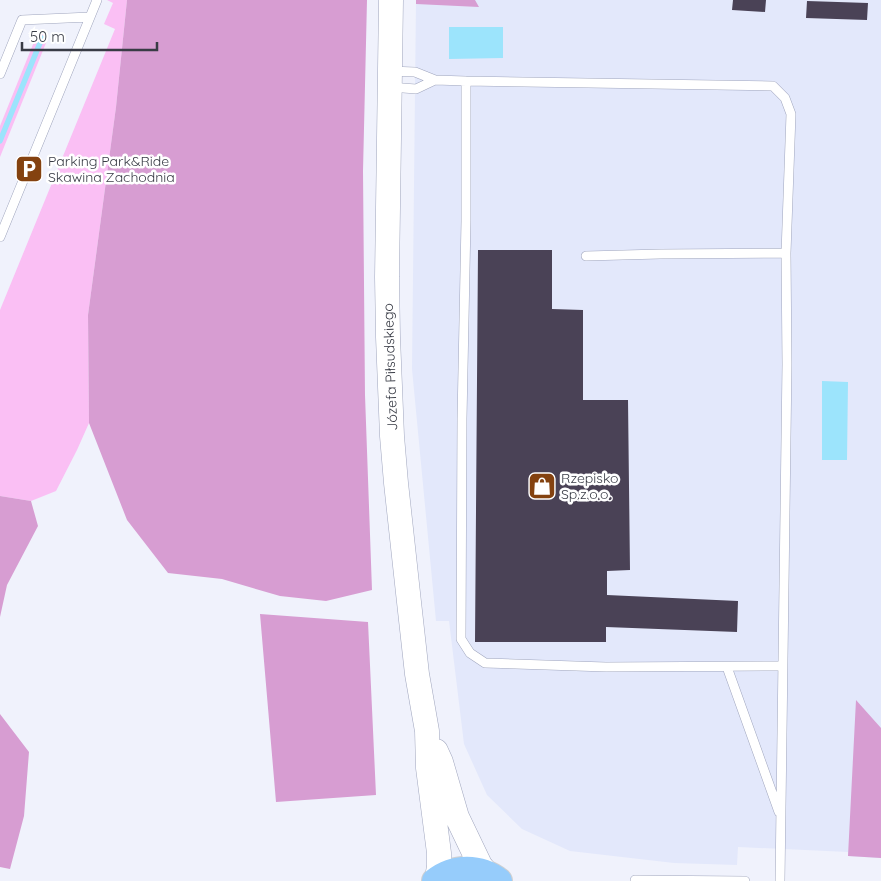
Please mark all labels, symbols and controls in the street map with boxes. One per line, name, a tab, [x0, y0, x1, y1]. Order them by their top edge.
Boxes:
scale bar	[22, 20, 158, 52]
text: 50 m	[30, 27, 65, 46]
place label: Parking Park&Ride Skawina Zachodnia	[48, 152, 175, 186]
parking icon: Parking Park&Ride Skawina Zachodnia	[14, 154, 44, 184]
street label: Józefa Piłsudskiego	[379, 303, 401, 431]
place label: Rzepisko Sp.z.o.o.	[561, 469, 619, 503]
shop icon: Rzepisko Sp.z.o.o.	[527, 471, 557, 501]

